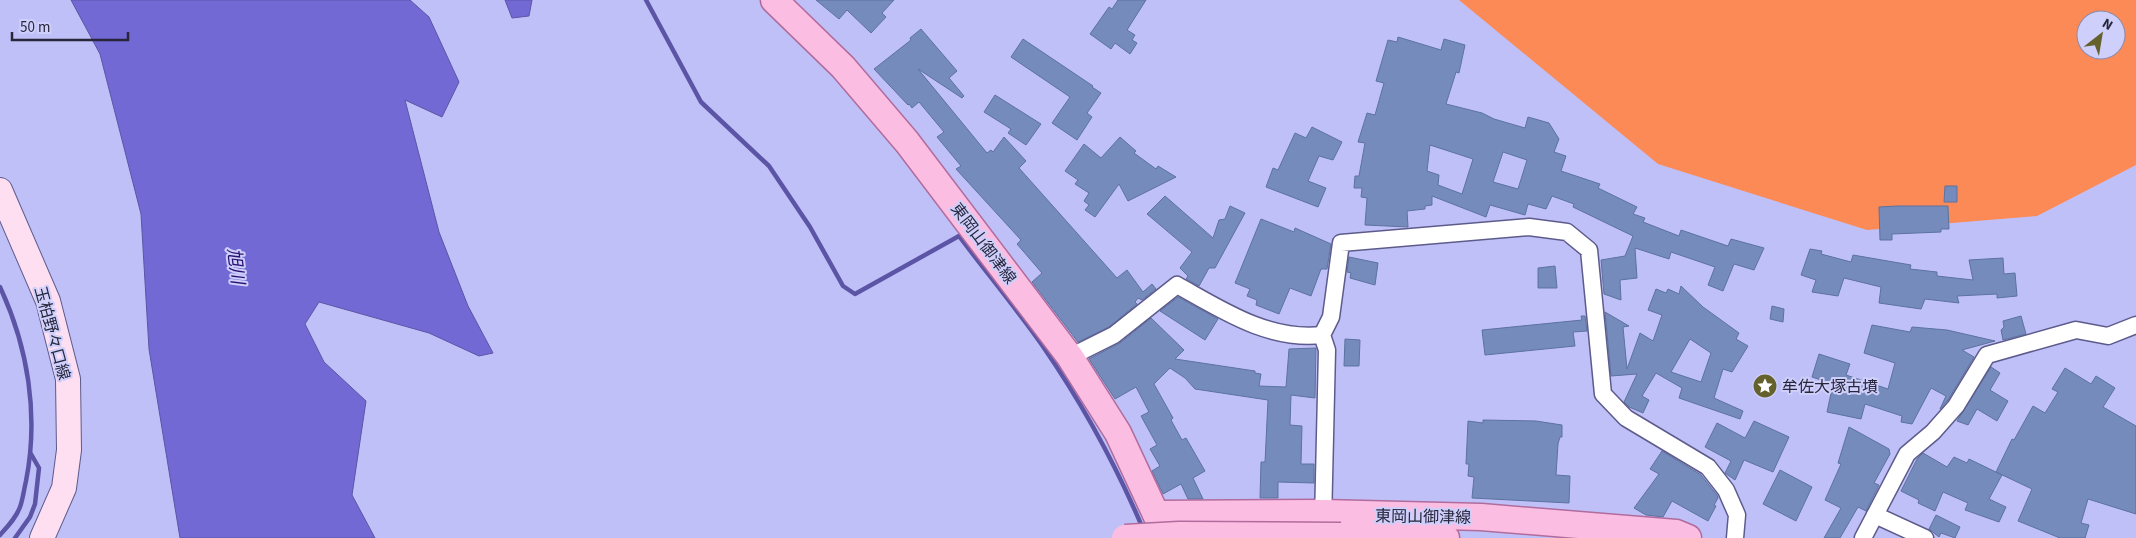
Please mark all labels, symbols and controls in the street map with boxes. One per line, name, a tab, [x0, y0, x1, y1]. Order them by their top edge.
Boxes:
scale bar	[12, 10, 129, 42]
north arrow	[2076, 10, 2126, 60]
text: N	[2098, 14, 2116, 36]
text: 50 m	[20, 17, 50, 38]
street label: 東岡山御津線	[946, 199, 1021, 289]
water label: 旭川	[221, 247, 250, 287]
street label: 玉柏野々口線	[29, 284, 75, 382]
place icon: 牟佐大塚古墳	[1752, 373, 1778, 399]
place label: 牟佐大塚古墳	[1782, 376, 1878, 398]
street label: 東岡山御津線	[1375, 505, 1471, 529]

